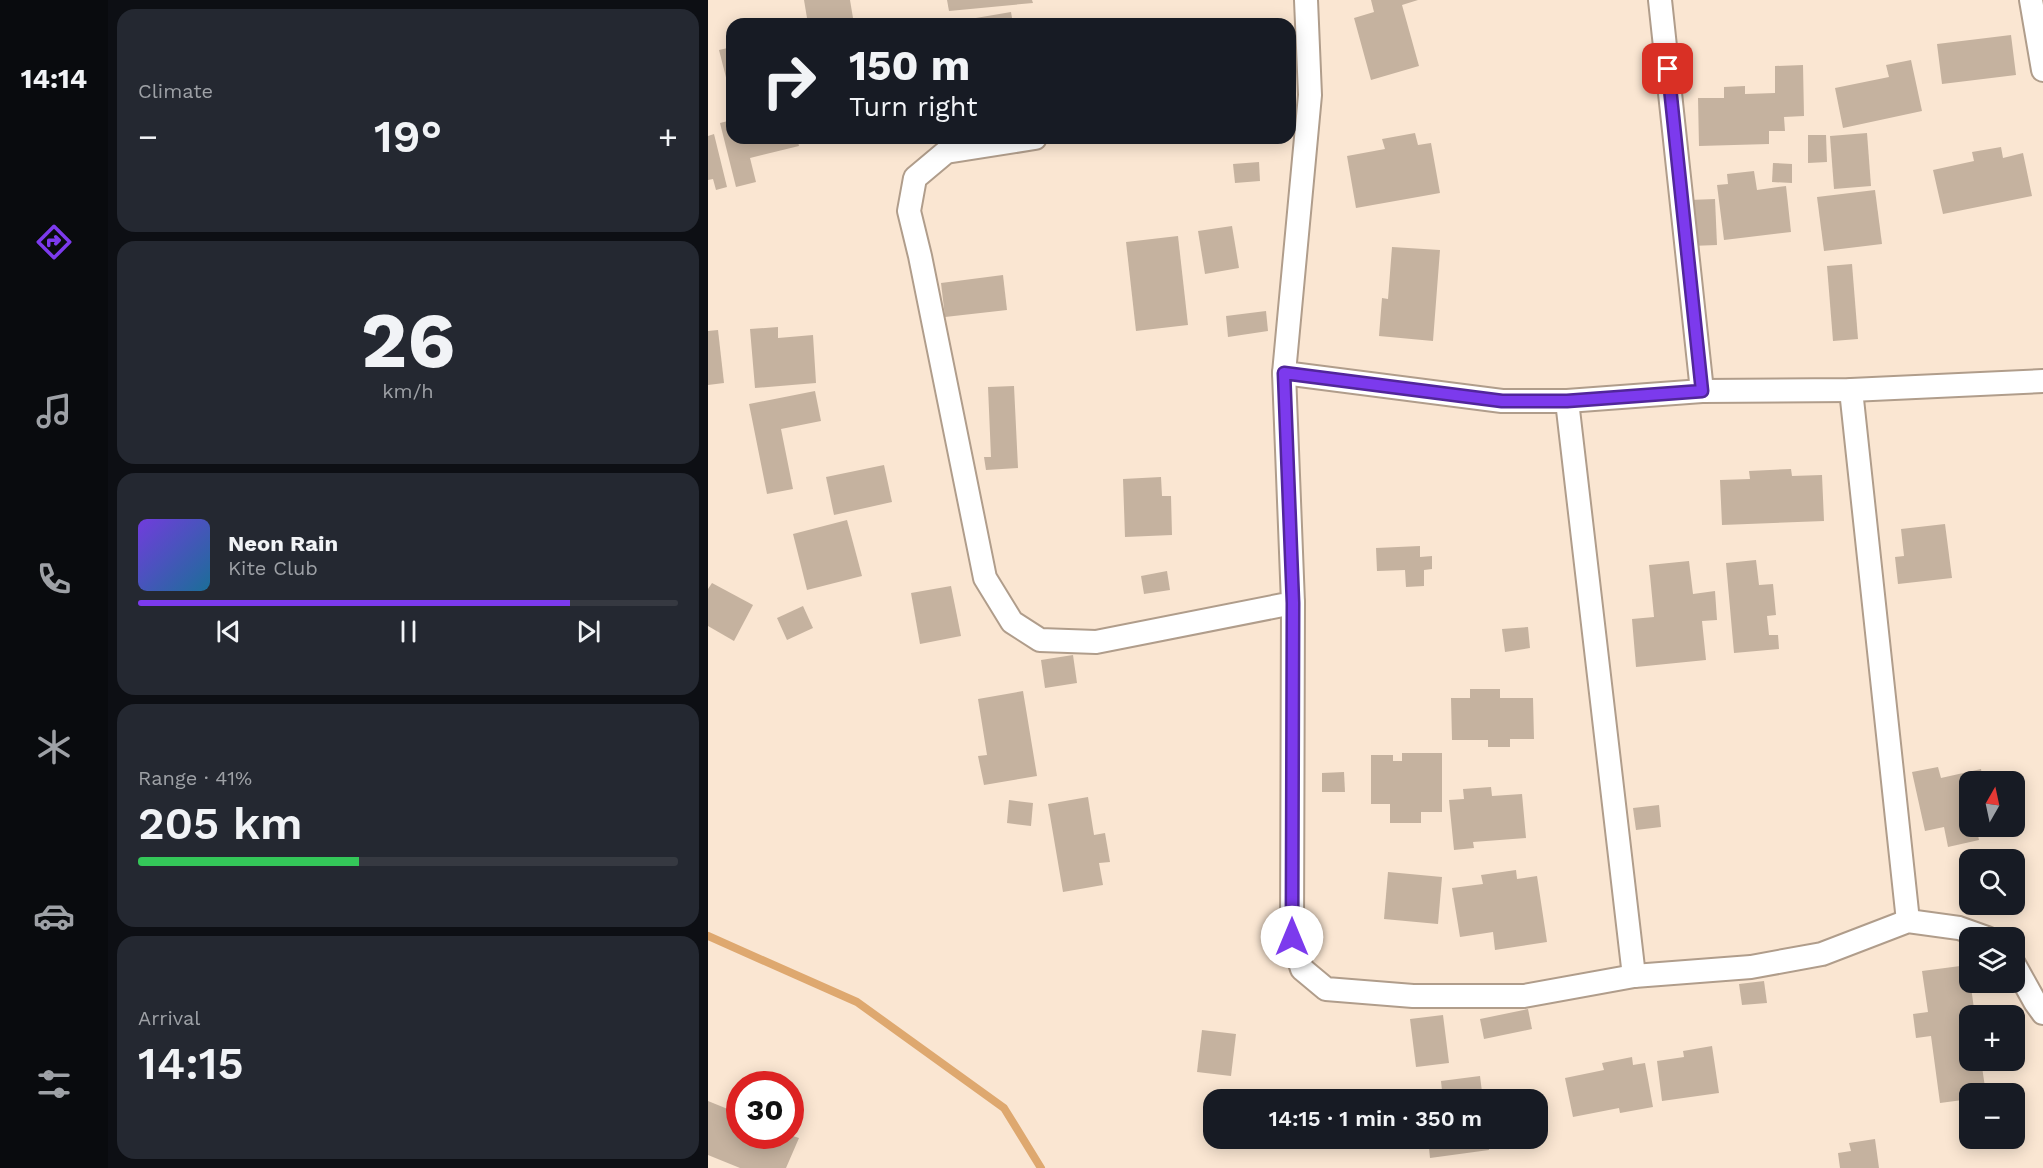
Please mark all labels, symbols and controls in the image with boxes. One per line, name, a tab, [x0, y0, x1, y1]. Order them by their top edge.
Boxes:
text: 150 m	[849, 41, 970, 90]
icon: right	[750, 42, 828, 120]
pin	[1642, 43, 1693, 94]
icon: arrive	[1651, 52, 1684, 85]
text: 14:14	[21, 63, 87, 95]
text: Climate	[138, 79, 213, 103]
text: Turn right	[849, 91, 978, 123]
text: 19°	[374, 110, 442, 163]
text: −	[138, 117, 158, 156]
text: +	[658, 117, 678, 156]
icon: directions	[33, 221, 75, 263]
text: 26	[361, 294, 455, 386]
text: km/h	[382, 379, 434, 403]
icon: music	[33, 390, 75, 432]
text: Neon Rain	[228, 531, 338, 556]
text: Kite Club	[228, 556, 318, 580]
icon: phone	[33, 558, 75, 600]
icon: previous	[212, 615, 245, 648]
icon: pause	[392, 615, 425, 648]
icon: next	[572, 615, 605, 648]
icon: climate	[33, 726, 75, 768]
text: Range · 41%	[138, 766, 252, 790]
north arrow	[1959, 771, 2025, 837]
map controls	[1959, 771, 2025, 1149]
text: 205 km	[138, 797, 303, 850]
button: search	[1959, 849, 2025, 915]
icon: car	[33, 895, 75, 937]
position arrow	[1260, 905, 1324, 969]
button: layers	[1959, 927, 2025, 993]
button: +	[1959, 1005, 2025, 1071]
text: Arrival	[138, 1006, 200, 1030]
text: 14:15	[138, 1037, 244, 1090]
icon: filters	[33, 1063, 75, 1105]
speed limit sign: 30	[726, 1071, 804, 1149]
button: −	[1959, 1083, 2025, 1149]
text: 14:15 · 1 min · 350 m	[1269, 1106, 1482, 1131]

